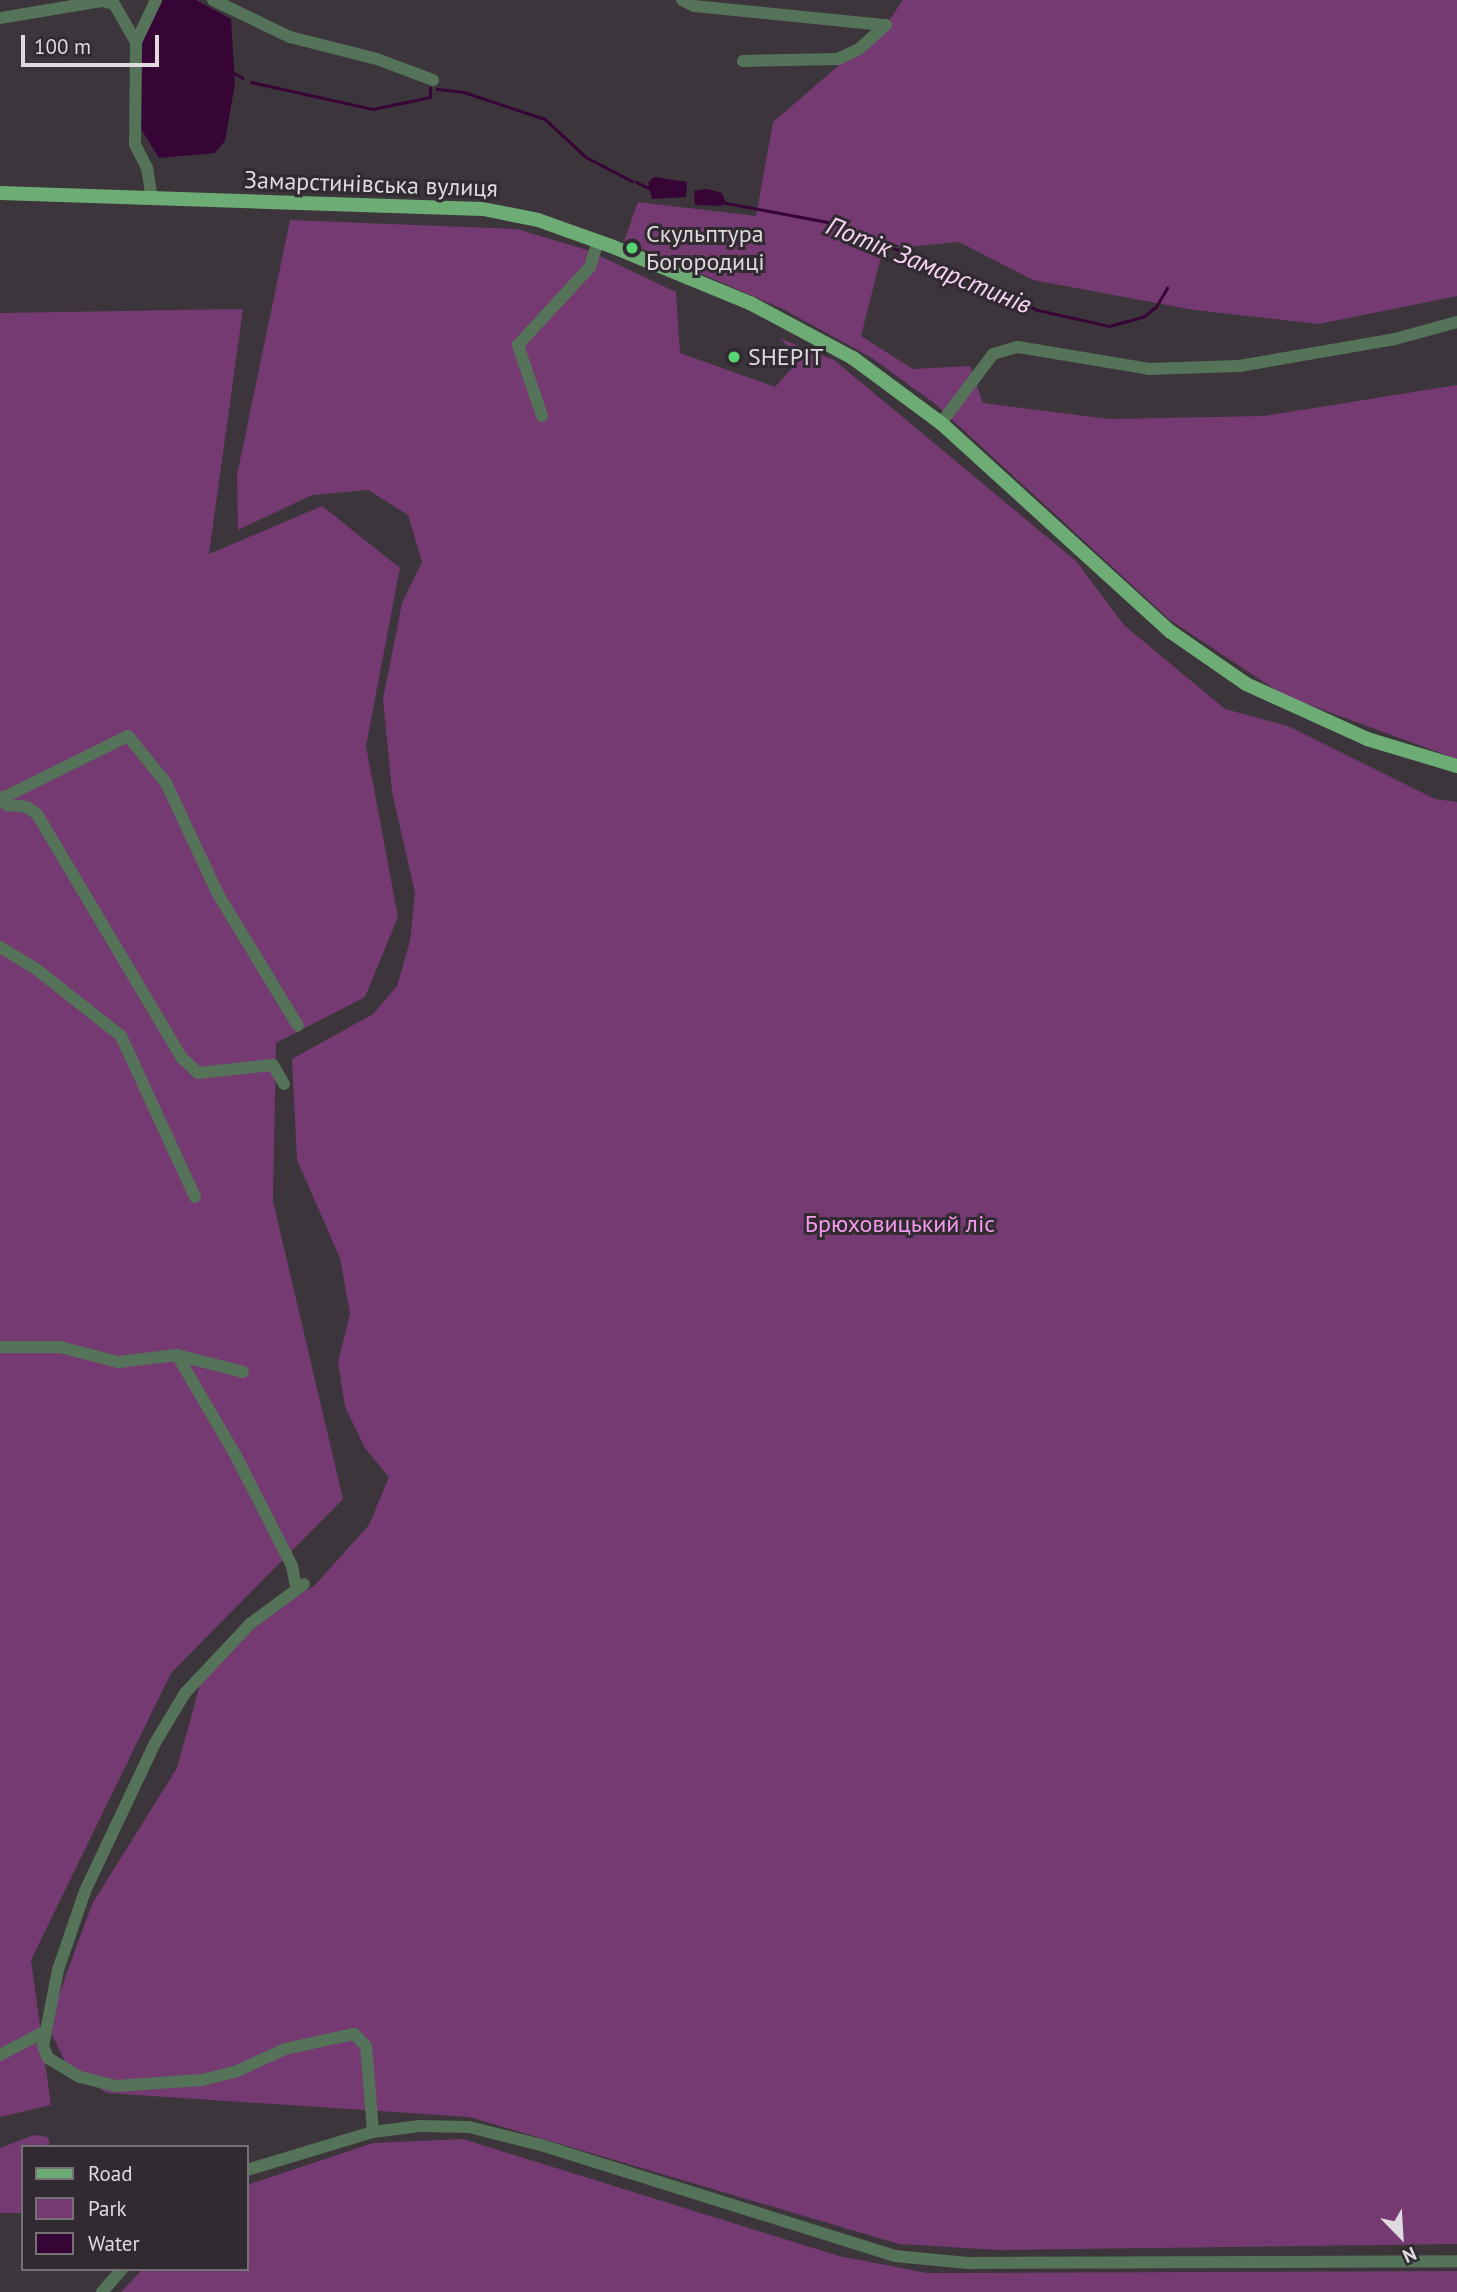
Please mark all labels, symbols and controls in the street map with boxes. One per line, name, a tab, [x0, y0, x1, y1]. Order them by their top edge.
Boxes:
scale bar	[24, 21, 163, 65]
text: 100 m	[34, 33, 91, 60]
street label: Замарстинівська вулиця	[244, 165, 498, 203]
water label: Потік Замарстинів	[822, 210, 1036, 320]
place label: Скульптура Богородиці	[646, 220, 765, 276]
marker: Скульптура Богородиці	[624, 240, 640, 256]
place label: SHEPIT	[748, 343, 823, 371]
marker: SHEPIT	[726, 349, 742, 365]
park label: Брюховицький ліс	[805, 1210, 995, 1238]
legend	[21, 2145, 248, 2271]
text: Road	[88, 2160, 132, 2187]
text: Park	[88, 2195, 127, 2222]
north arrow	[1366, 2201, 1436, 2271]
text: Water	[88, 2230, 140, 2257]
text: N	[1399, 2242, 1420, 2269]

